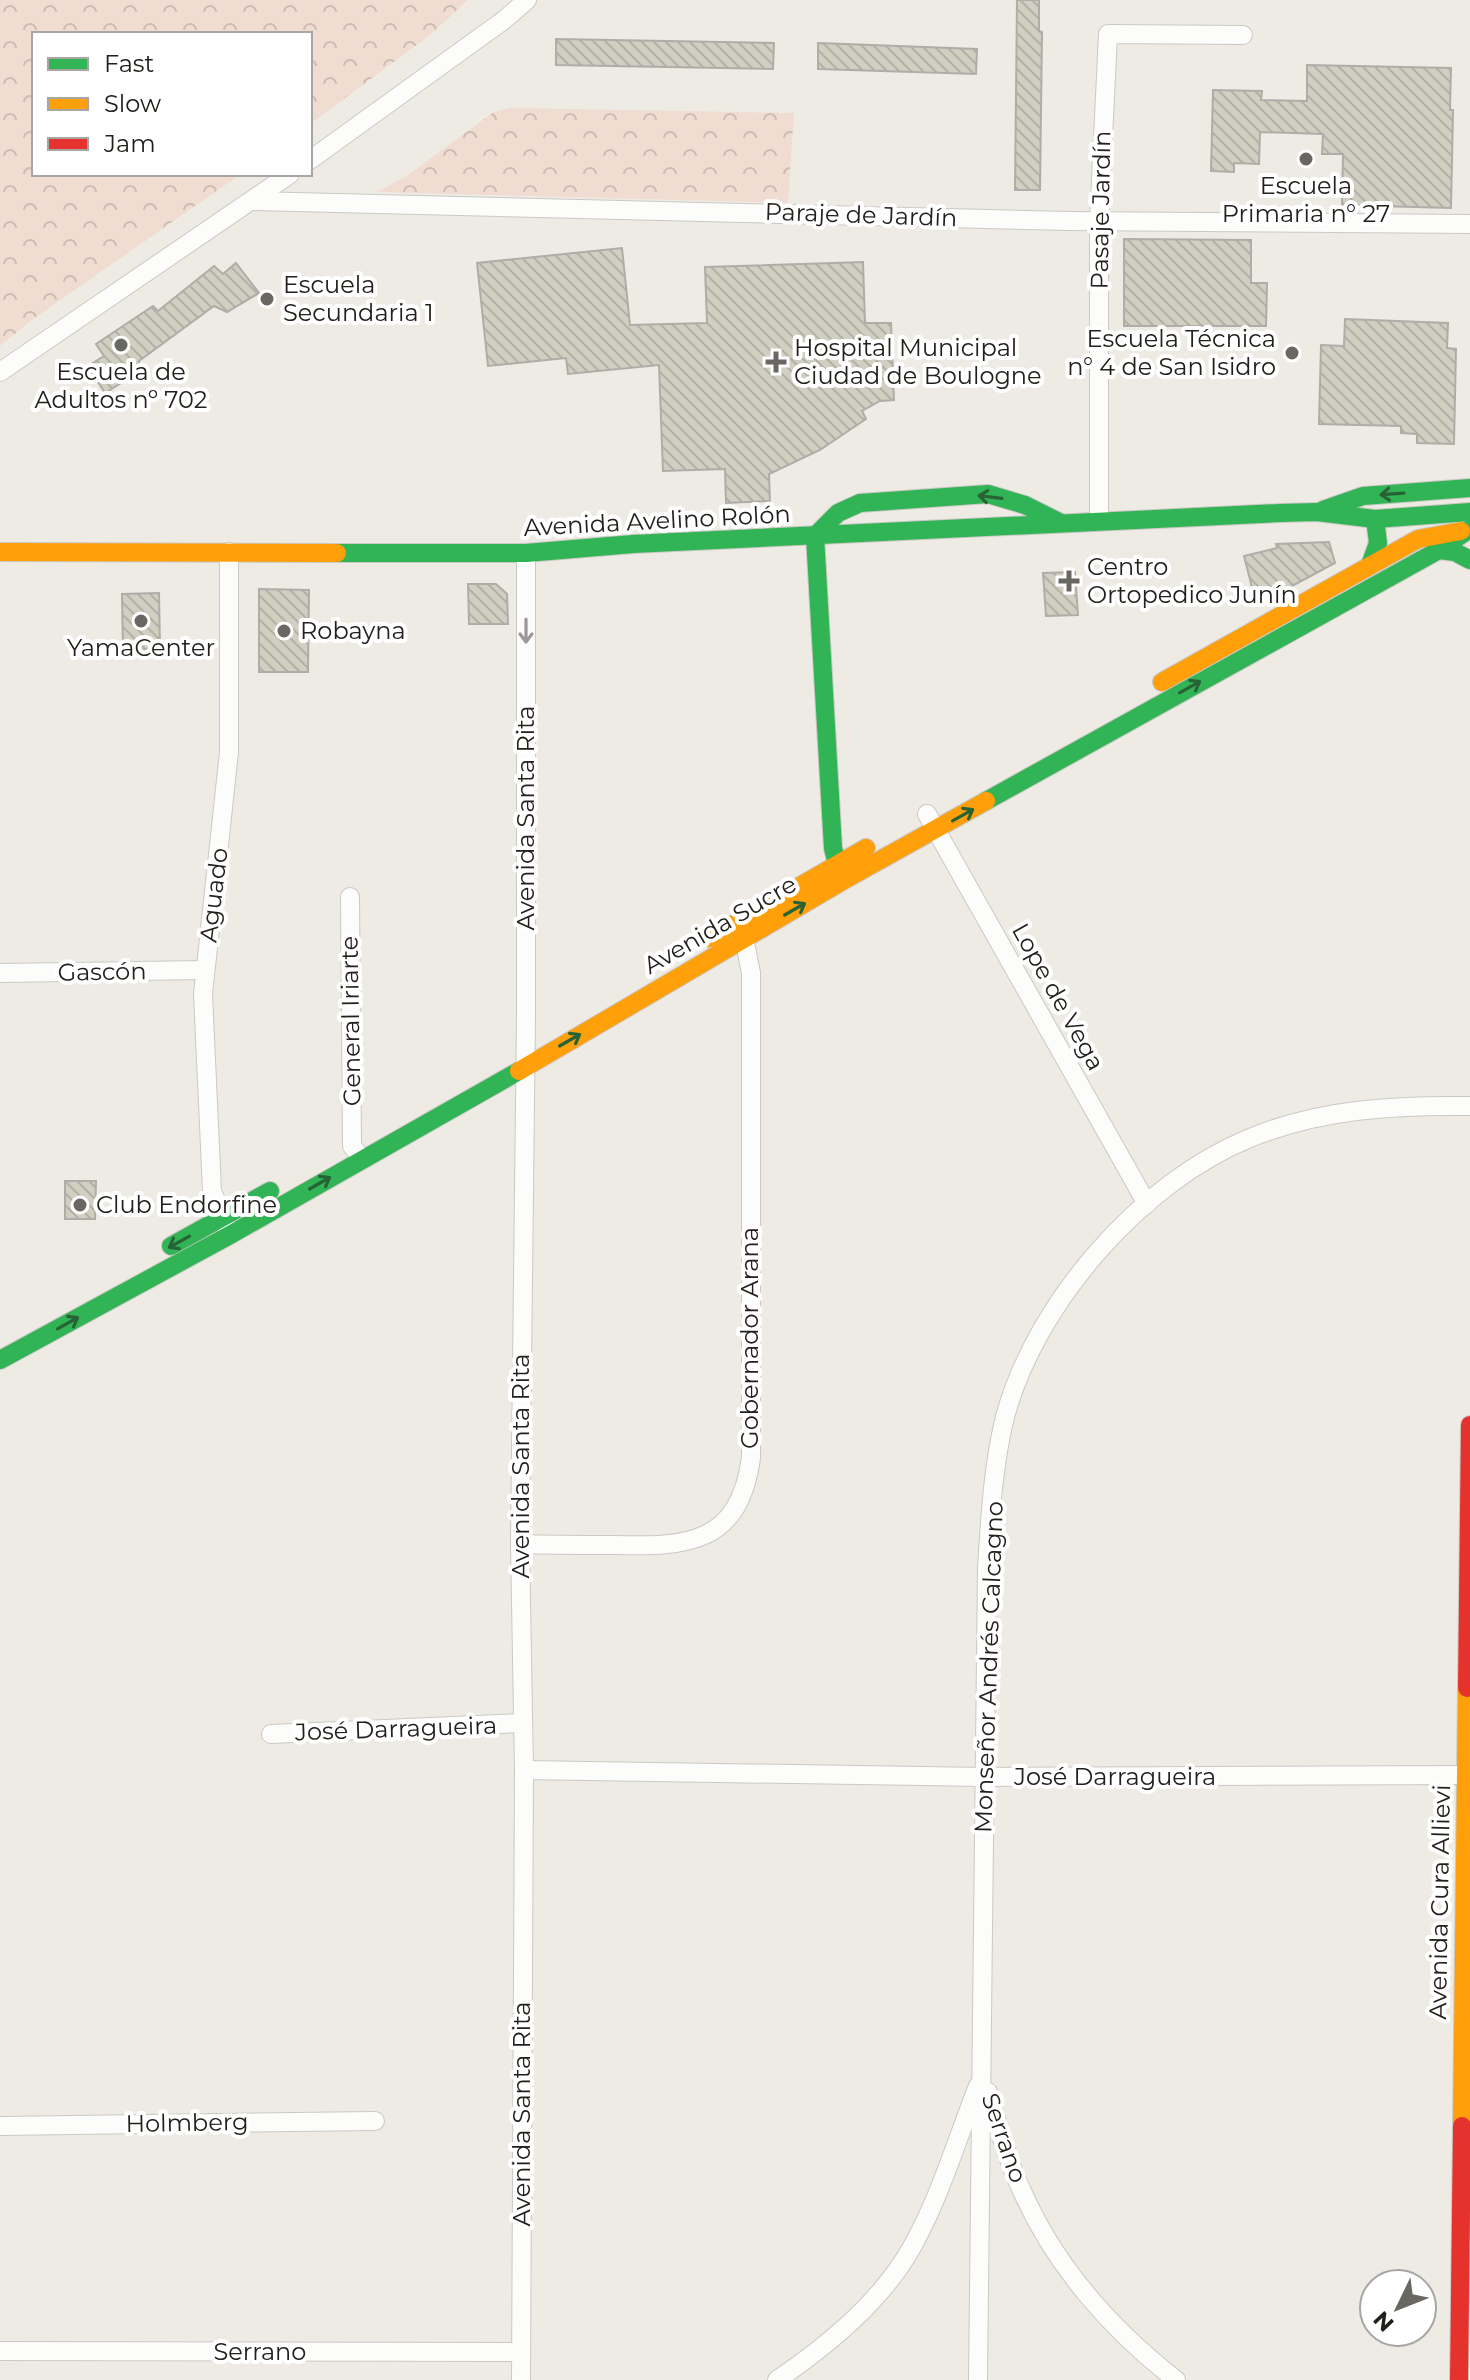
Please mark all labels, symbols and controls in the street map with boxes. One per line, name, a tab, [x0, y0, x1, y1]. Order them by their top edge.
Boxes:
legend	[32, 32, 312, 176]
text: Fast	[104, 49, 155, 78]
text: Slow	[104, 89, 161, 118]
text: Jam	[103, 129, 156, 158]
street label: Pasaje Jardín	[1085, 130, 1116, 290]
marker: Escuela Primaria n° 27	[1297, 150, 1315, 168]
place label: Escuela Primaria n° 27	[1222, 171, 1390, 228]
street label: Paraje de Jardín	[764, 197, 958, 232]
place label: Escuela Secundaria 1	[283, 270, 434, 327]
marker: Escuela Secundaria 1	[258, 290, 276, 308]
place label: Escuela Técnica n° 4 de San Isidro	[1067, 324, 1276, 381]
place label: Hospital Municipal Ciudad de Boulogne	[794, 333, 1042, 390]
marker: Escuela de Adultos nº 702	[112, 336, 130, 354]
marker: Escuela Técnica n° 4 de San Isidro	[1283, 344, 1301, 362]
marker: Hospital Municipal Ciudad de Boulogne	[765, 351, 787, 373]
place label: Escuela de Adultos nº 702	[34, 357, 208, 414]
one-way arrow	[1379, 487, 1406, 502]
one-way arrow	[977, 489, 1003, 504]
street label: Avenida Avelino Rolón	[523, 499, 791, 542]
place label: Centro Ortopedico Junín	[1087, 552, 1297, 609]
marker: Centro Ortopedico Junín	[1058, 570, 1080, 592]
marker: YamaCenter	[132, 612, 150, 630]
place label: Robayna	[300, 616, 406, 645]
one-way arrow	[518, 617, 534, 644]
marker: Robayna	[275, 622, 293, 640]
place label: YamaCenter	[67, 633, 215, 662]
one-way arrow	[1178, 679, 1201, 695]
street label: Avenida Santa Rita	[511, 705, 540, 931]
one-way arrow	[951, 806, 975, 822]
street label: Aguado	[193, 846, 234, 944]
street label: Avenida Sucre	[638, 869, 801, 980]
one-way arrow	[783, 901, 806, 917]
street label: Lope de Vega	[1006, 918, 1111, 1075]
street label: General Iriarte	[335, 936, 366, 1106]
street label: Gascón	[57, 956, 147, 987]
one-way arrow	[558, 1032, 581, 1048]
one-way arrow	[308, 1175, 331, 1191]
place label: Club Endorfine	[96, 1190, 277, 1219]
marker: Club Endorfine	[71, 1196, 89, 1214]
street label: Gobernador Arana	[735, 1227, 764, 1449]
one-way arrow	[167, 1234, 191, 1250]
one-way arrow	[56, 1315, 80, 1330]
street label: Avenida Santa Rita	[506, 1353, 535, 1579]
street label: Monseñor Andrés Calcagno	[968, 1501, 1009, 1833]
street label: José Darragueira	[293, 1710, 497, 1747]
street label: José Darragueira	[1013, 1762, 1216, 1791]
street label: Avenida Cura Allievi	[1423, 1784, 1456, 2020]
street label: Avenida Santa Rita	[507, 2001, 536, 2227]
street label: Serrano	[976, 2089, 1033, 2186]
street label: Holmberg	[125, 2107, 249, 2138]
north arrow	[1358, 2268, 1438, 2348]
text: N	[1368, 2306, 1400, 2337]
street label: Serrano	[214, 2337, 306, 2366]

